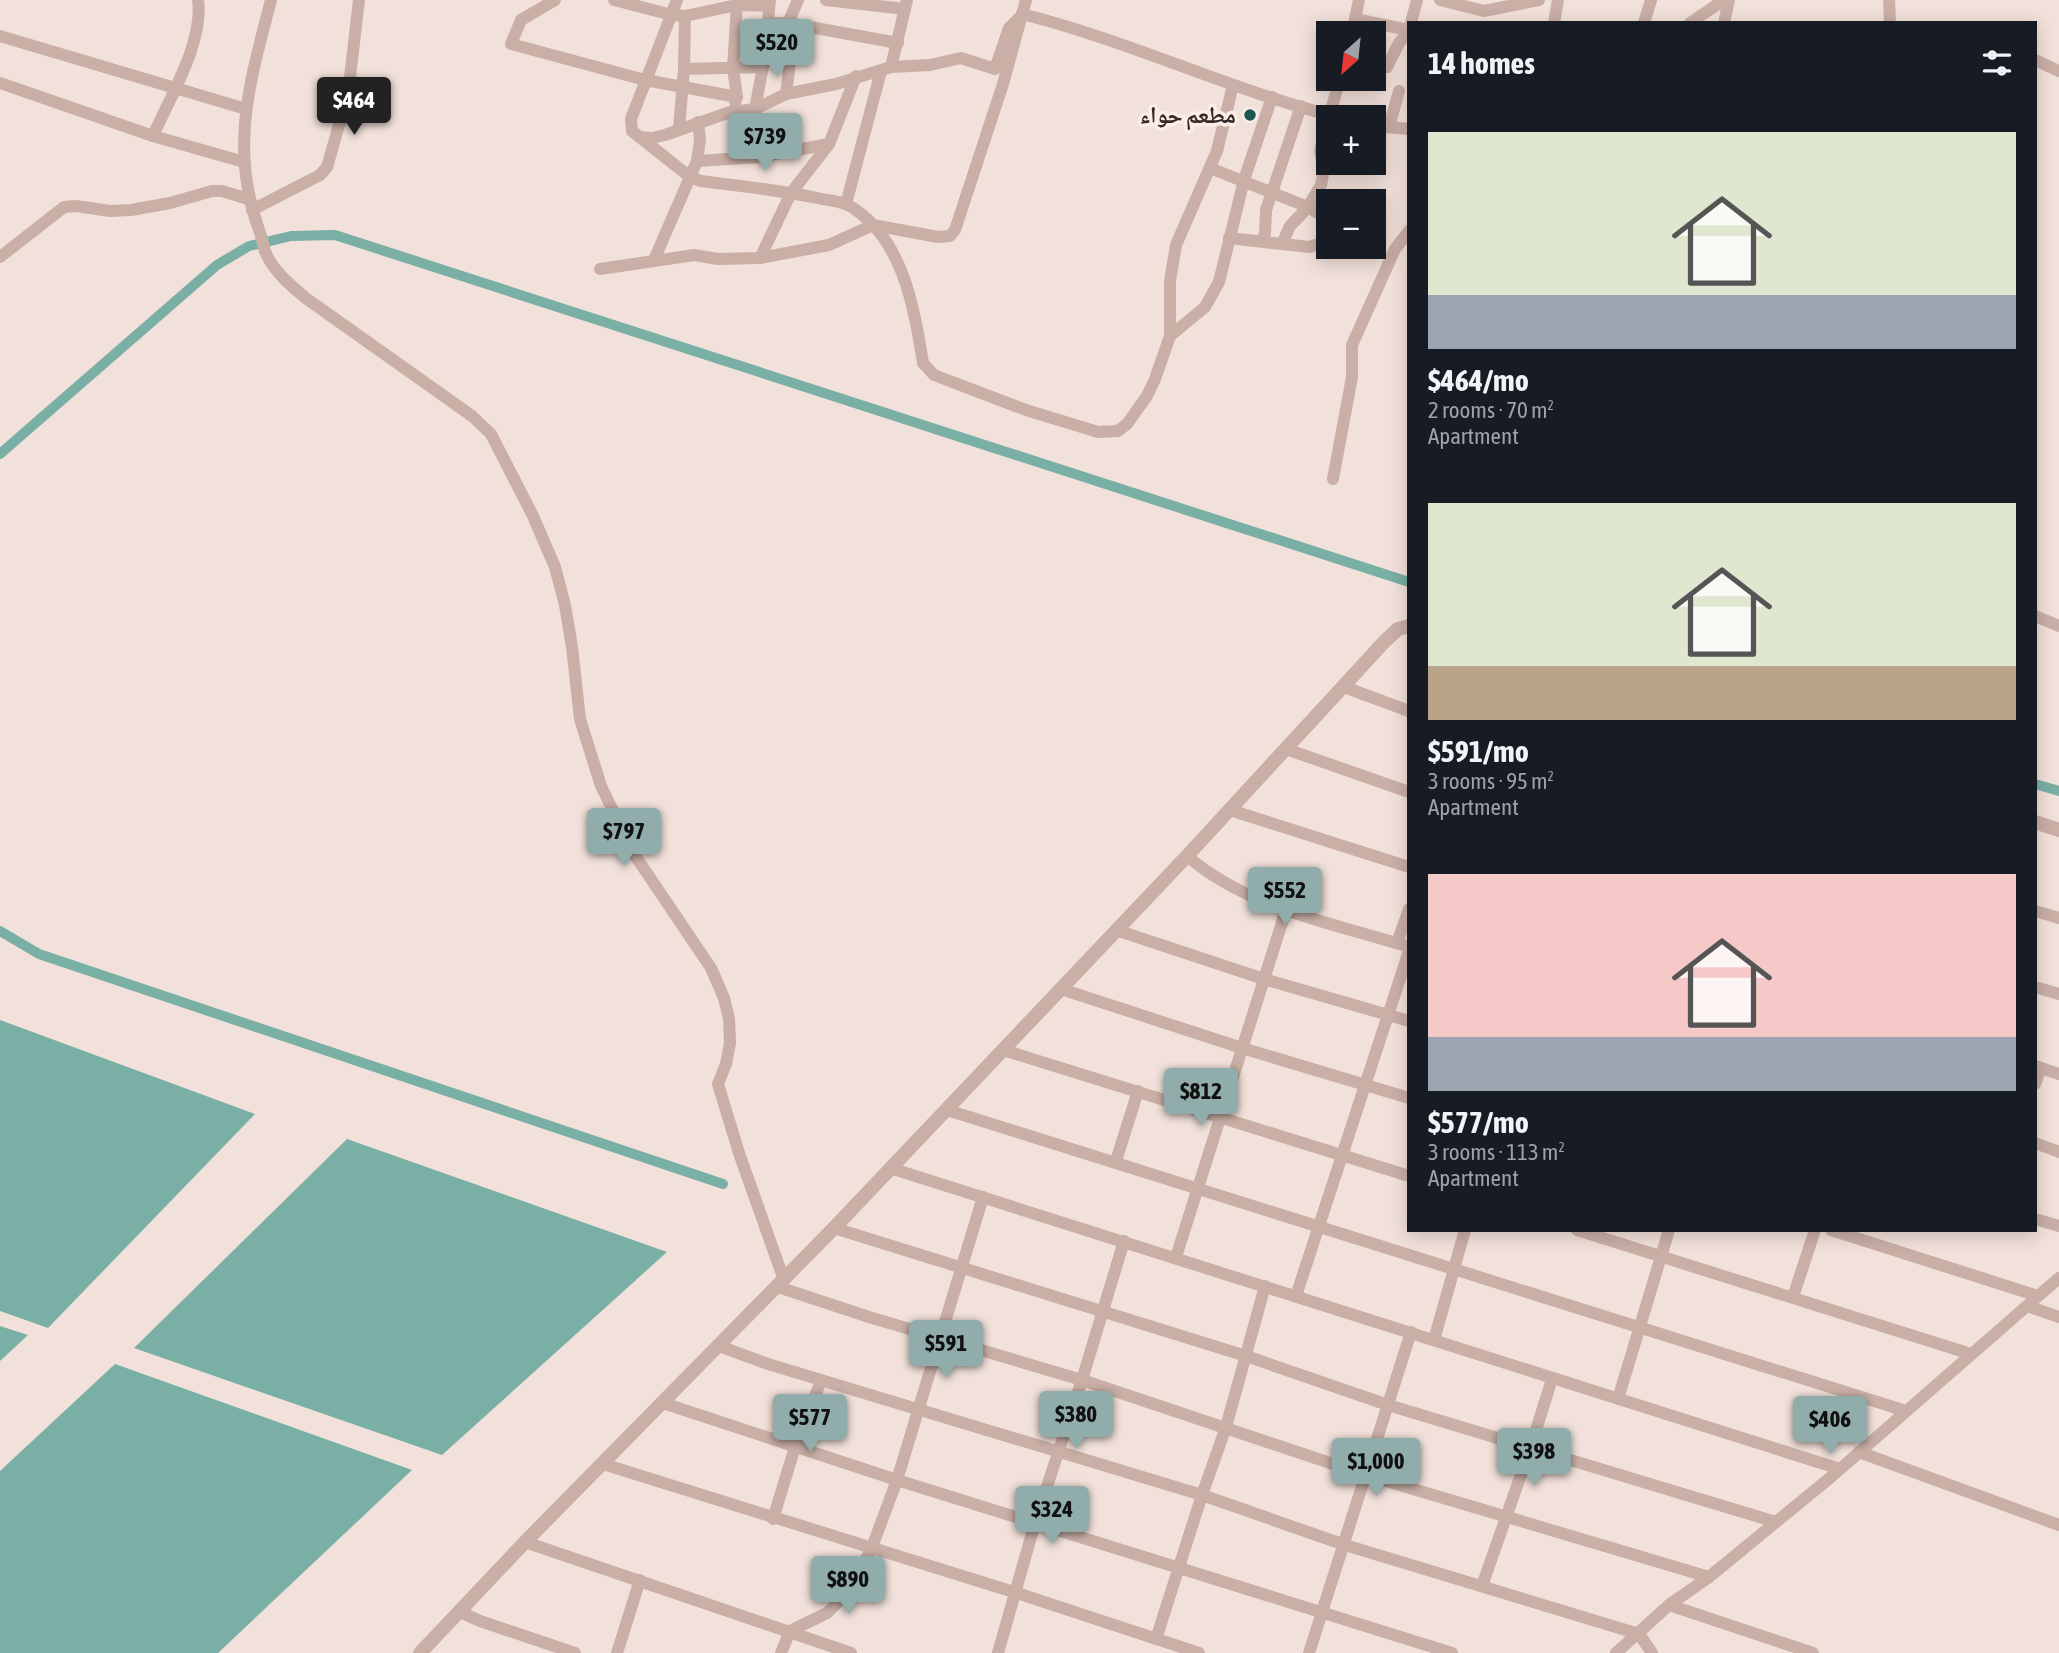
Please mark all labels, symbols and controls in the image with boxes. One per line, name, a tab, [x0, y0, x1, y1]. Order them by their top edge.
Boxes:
pin: $520	[736, 20, 818, 79]
north arrow	[1316, 21, 1386, 91]
map controls	[1316, 21, 1386, 259]
text: $520	[756, 29, 798, 55]
icon: filters	[1978, 44, 2016, 82]
text: 14 homes	[1428, 46, 1535, 80]
pin: $464	[313, 78, 395, 137]
text: $464	[333, 87, 375, 113]
place label: مطعم حواء	[1140, 102, 1236, 131]
button: +	[1316, 105, 1386, 175]
marker: مطعم حواء	[1242, 107, 1258, 123]
pin: $739	[724, 114, 806, 173]
text: $739	[744, 123, 786, 149]
icon: home	[1659, 178, 1785, 304]
button: −	[1316, 189, 1386, 259]
text: $464/mo	[1428, 363, 1529, 397]
text: 2 rooms · 70 m²	[1428, 397, 1554, 423]
text: Apartment	[1428, 423, 1519, 449]
icon: home	[1659, 549, 1785, 675]
text: $591/mo	[1428, 734, 1529, 768]
text: 3 rooms · 95 m²	[1428, 768, 1554, 794]
text: Apartment	[1428, 794, 1519, 820]
pin: $797	[583, 808, 665, 868]
text: $797	[603, 818, 645, 844]
pin: $552	[1244, 867, 1326, 927]
text: $552	[1264, 877, 1306, 903]
icon: home	[1659, 920, 1785, 1046]
pin: $812	[1160, 1068, 1242, 1128]
text: $812	[1180, 1078, 1222, 1104]
text: $577/mo	[1428, 1105, 1529, 1139]
text: 3 rooms · 113 m²	[1428, 1139, 1565, 1165]
text: Apartment	[1428, 1165, 1519, 1191]
pin: $591	[905, 1320, 987, 1380]
text: $591	[925, 1330, 967, 1356]
pin: $380	[1035, 1392, 1117, 1451]
pin: $577	[769, 1394, 851, 1454]
pin: $406	[1789, 1396, 1871, 1456]
text: $380	[1055, 1401, 1097, 1427]
text: $577	[789, 1404, 831, 1430]
text: $406	[1809, 1406, 1851, 1432]
pin: $398	[1493, 1428, 1575, 1488]
pin: $1,000	[1319, 1438, 1433, 1498]
text: $398	[1513, 1438, 1555, 1464]
text: $1,000	[1348, 1448, 1405, 1474]
pin: $324	[1011, 1486, 1093, 1546]
text: $324	[1031, 1496, 1073, 1522]
pin: $890	[807, 1556, 889, 1616]
text: $890	[827, 1566, 869, 1592]

